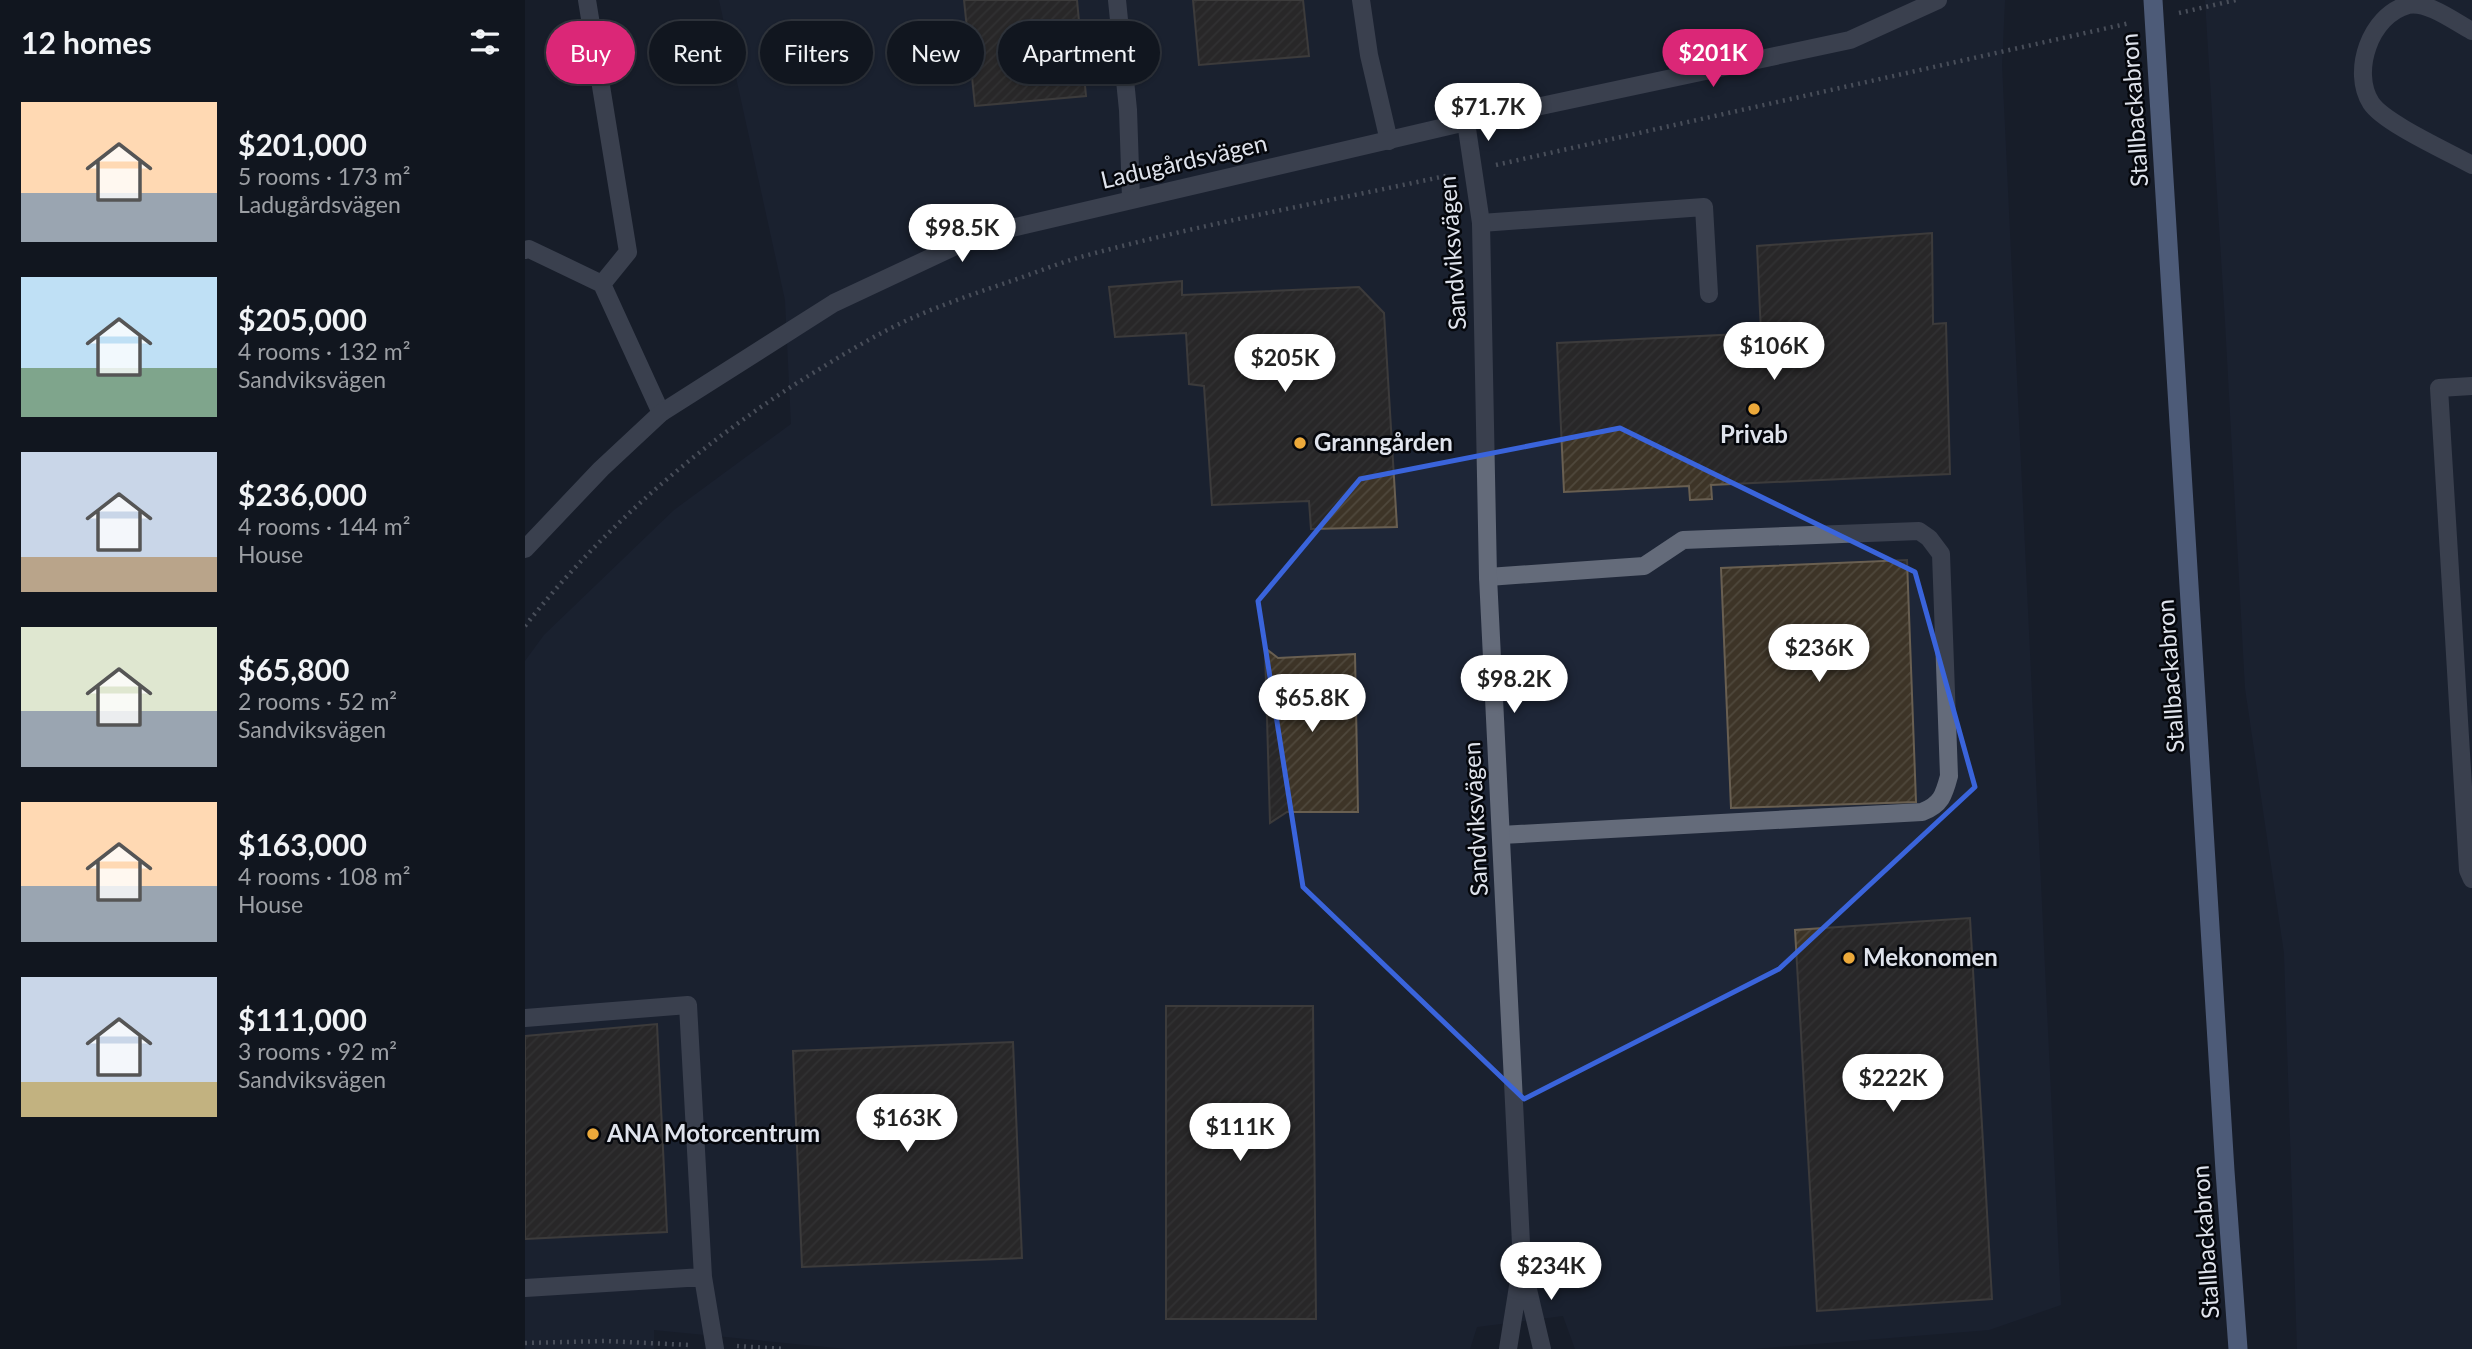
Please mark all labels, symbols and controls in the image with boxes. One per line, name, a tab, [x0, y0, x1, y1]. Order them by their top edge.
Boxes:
chip: Buy	[546, 21, 635, 84]
chip: Rent	[649, 21, 746, 84]
chip: Filters	[760, 21, 873, 84]
chip: New	[887, 21, 984, 84]
chip: Apartment	[998, 21, 1160, 84]
icon: filters	[466, 23, 504, 61]
text: 12 homes	[21, 24, 152, 60]
pin: $201K	[1664, 29, 1762, 89]
street label: Stallbackabron	[2114, 32, 2153, 188]
text: $201K	[1678, 38, 1748, 66]
pin: $71.7K	[1431, 83, 1545, 143]
text: $71.7K	[1451, 92, 1525, 120]
text: $201,000	[238, 126, 367, 162]
street label: Ladugårdsvägen	[1098, 127, 1270, 194]
icon: home	[77, 130, 161, 214]
text: 5 rooms · 173 m²	[238, 162, 410, 190]
street label: Sandviksvägen	[1432, 175, 1471, 331]
text: Ladugårdsvägen	[238, 190, 401, 218]
pin: $98.5K	[905, 204, 1019, 264]
text: $98.5K	[925, 213, 999, 241]
text: $205,000	[238, 301, 367, 337]
icon: home	[77, 305, 161, 389]
pin: $106K	[1725, 322, 1823, 382]
text: $106K	[1739, 331, 1809, 359]
pin: $205K	[1236, 334, 1334, 394]
text: 4 rooms · 132 m²	[238, 337, 410, 365]
text: $205K	[1250, 343, 1320, 371]
text: Sandviksvägen	[238, 365, 386, 393]
marker: Privab	[1746, 401, 1762, 417]
place label: Privab	[1720, 419, 1788, 448]
place label: Granngården	[1314, 427, 1453, 456]
marker: Granngården	[1292, 435, 1308, 451]
text: $236,000	[238, 476, 367, 512]
icon: home	[77, 480, 161, 564]
text: 4 rooms · 144 m²	[238, 512, 410, 540]
text: House	[238, 540, 303, 568]
street label: Stallbackabron	[2150, 598, 2189, 754]
pin: $236K	[1770, 624, 1868, 684]
text: $236K	[1784, 633, 1854, 661]
text: $65,800	[238, 651, 349, 687]
icon: home	[77, 655, 161, 739]
pin: $98.2K	[1457, 656, 1571, 715]
text: $98.2K	[1477, 664, 1551, 692]
pin: $65.8K	[1255, 674, 1369, 734]
text: $65.8K	[1275, 683, 1349, 711]
text: 2 rooms · 52 m²	[238, 687, 397, 715]
text: Sandviksvägen	[238, 715, 386, 743]
street label: Sandviksvägen	[1456, 741, 1493, 897]
text: $163,000	[238, 826, 367, 862]
icon: home	[77, 830, 161, 914]
text: 4 rooms · 108 m²	[238, 862, 410, 890]
text: House	[238, 890, 303, 918]
place label: Mekonomen	[1863, 942, 1998, 971]
marker: Mekonomen	[1841, 950, 1857, 966]
text: $111,000	[238, 1001, 367, 1037]
icon: home	[77, 1005, 161, 1089]
text: 3 rooms · 92 m²	[238, 1037, 397, 1065]
pin: $222K	[1844, 1054, 1942, 1114]
text: $222K	[1858, 1063, 1928, 1091]
text: Sandviksvägen	[238, 1065, 386, 1093]
pin: $163K	[858, 1094, 956, 1154]
text: $163K	[872, 1103, 942, 1131]
pin: $111K	[1191, 1104, 1289, 1163]
text: $111K	[1205, 1112, 1275, 1140]
place label: ANA Motorcentrum	[606, 1118, 820, 1147]
marker: ANA Motorcentrum	[585, 1126, 601, 1142]
street label: Stallbackabron	[2185, 1164, 2224, 1320]
pin: $234K	[1502, 1242, 1600, 1302]
text: $234K	[1516, 1251, 1586, 1279]

